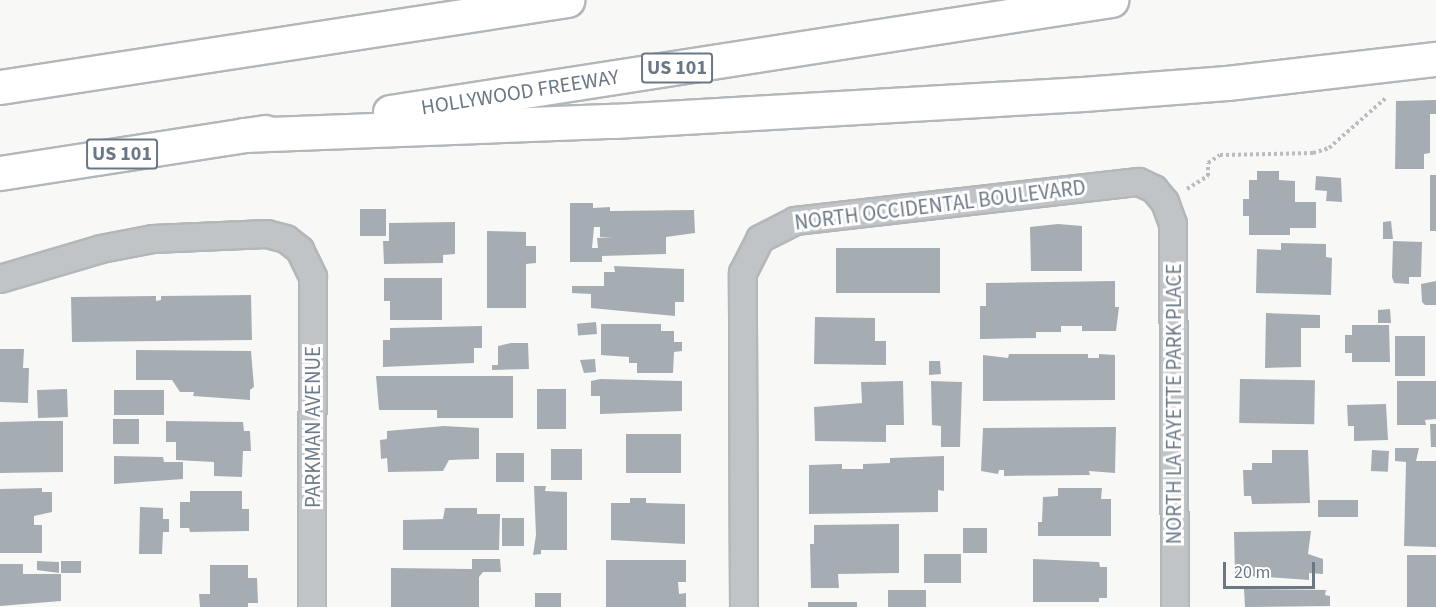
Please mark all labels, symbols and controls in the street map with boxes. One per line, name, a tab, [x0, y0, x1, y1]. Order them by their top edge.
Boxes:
road number: US 101	[641, 51, 713, 85]
street label: HOLLYWOOD FREEWAY	[419, 64, 621, 120]
road number: US 101	[86, 137, 158, 171]
street label: NORTH OCCIDENTAL BOULEVARD	[793, 175, 1087, 235]
street label: NORTH LA FAYETTE PARK PLACE	[1161, 264, 1187, 544]
street label: PARKMAN AVENUE	[300, 346, 326, 508]
scale bar	[1226, 550, 1318, 588]
text: 20 m	[1234, 560, 1270, 585]

